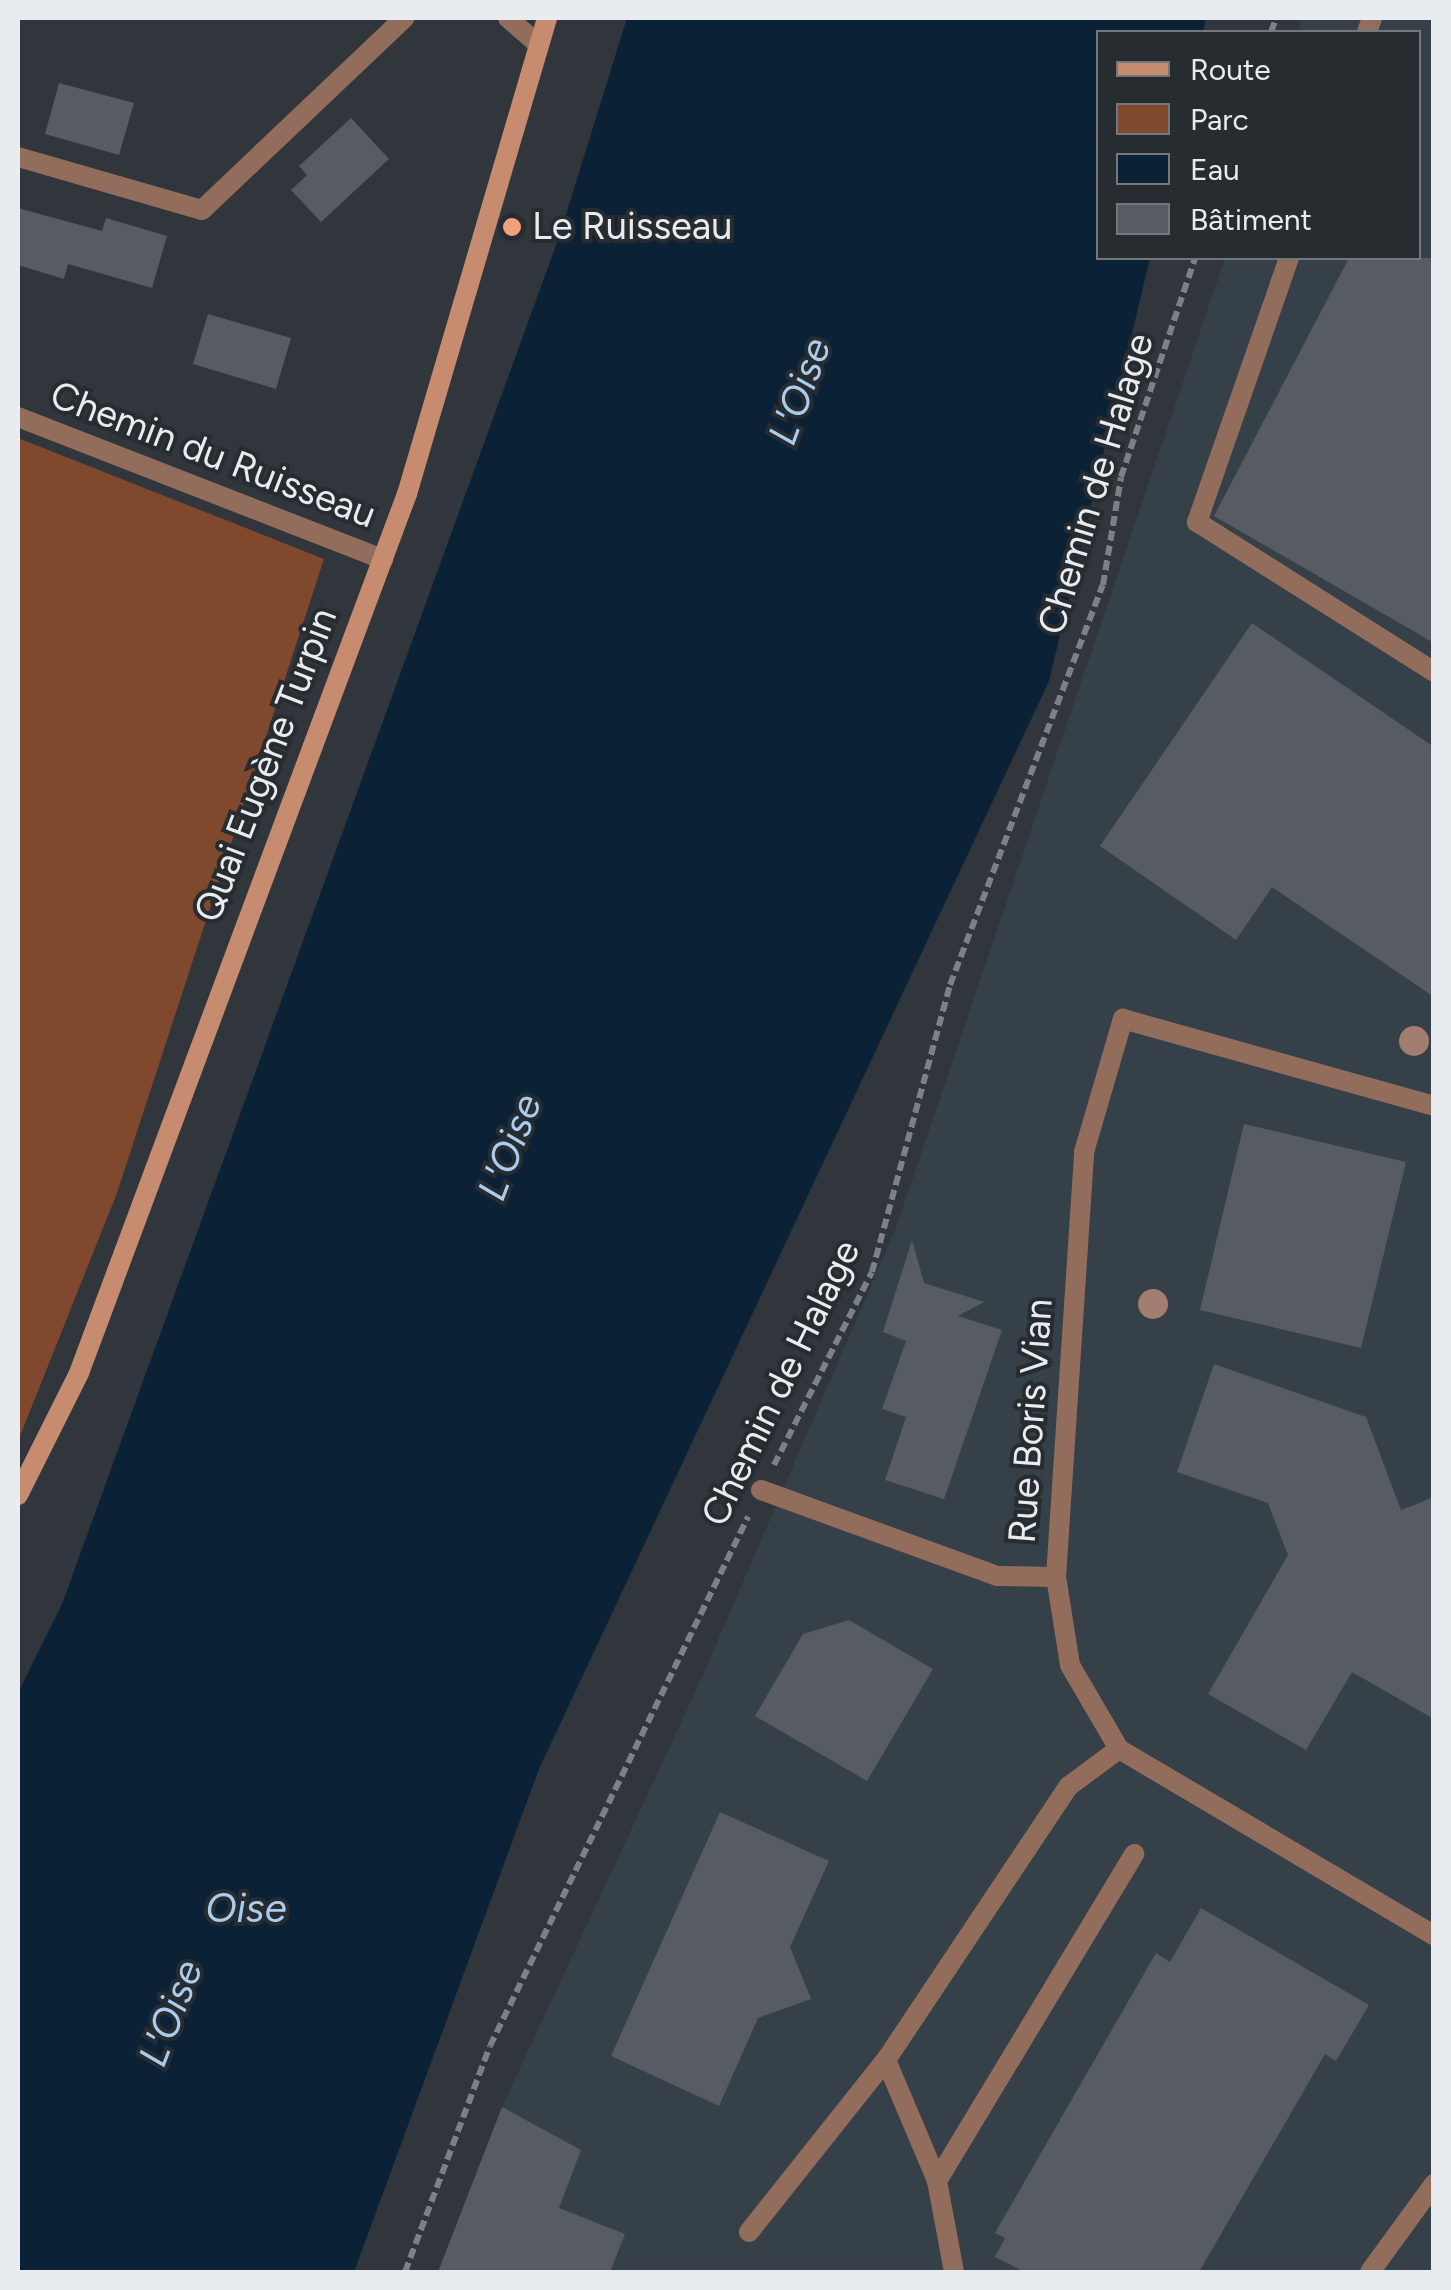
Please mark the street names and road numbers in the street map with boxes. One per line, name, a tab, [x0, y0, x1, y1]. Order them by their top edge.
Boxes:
street label: Chemin de Halage	[1029, 328, 1163, 640]
street label: Chemin du Ruisseau	[44, 372, 382, 538]
street label: Quai Eugène Turpin	[185, 602, 347, 928]
street label: Chemin de Halage	[692, 1233, 870, 1533]
street label: Rue Boris Vian	[1000, 1297, 1062, 1545]

